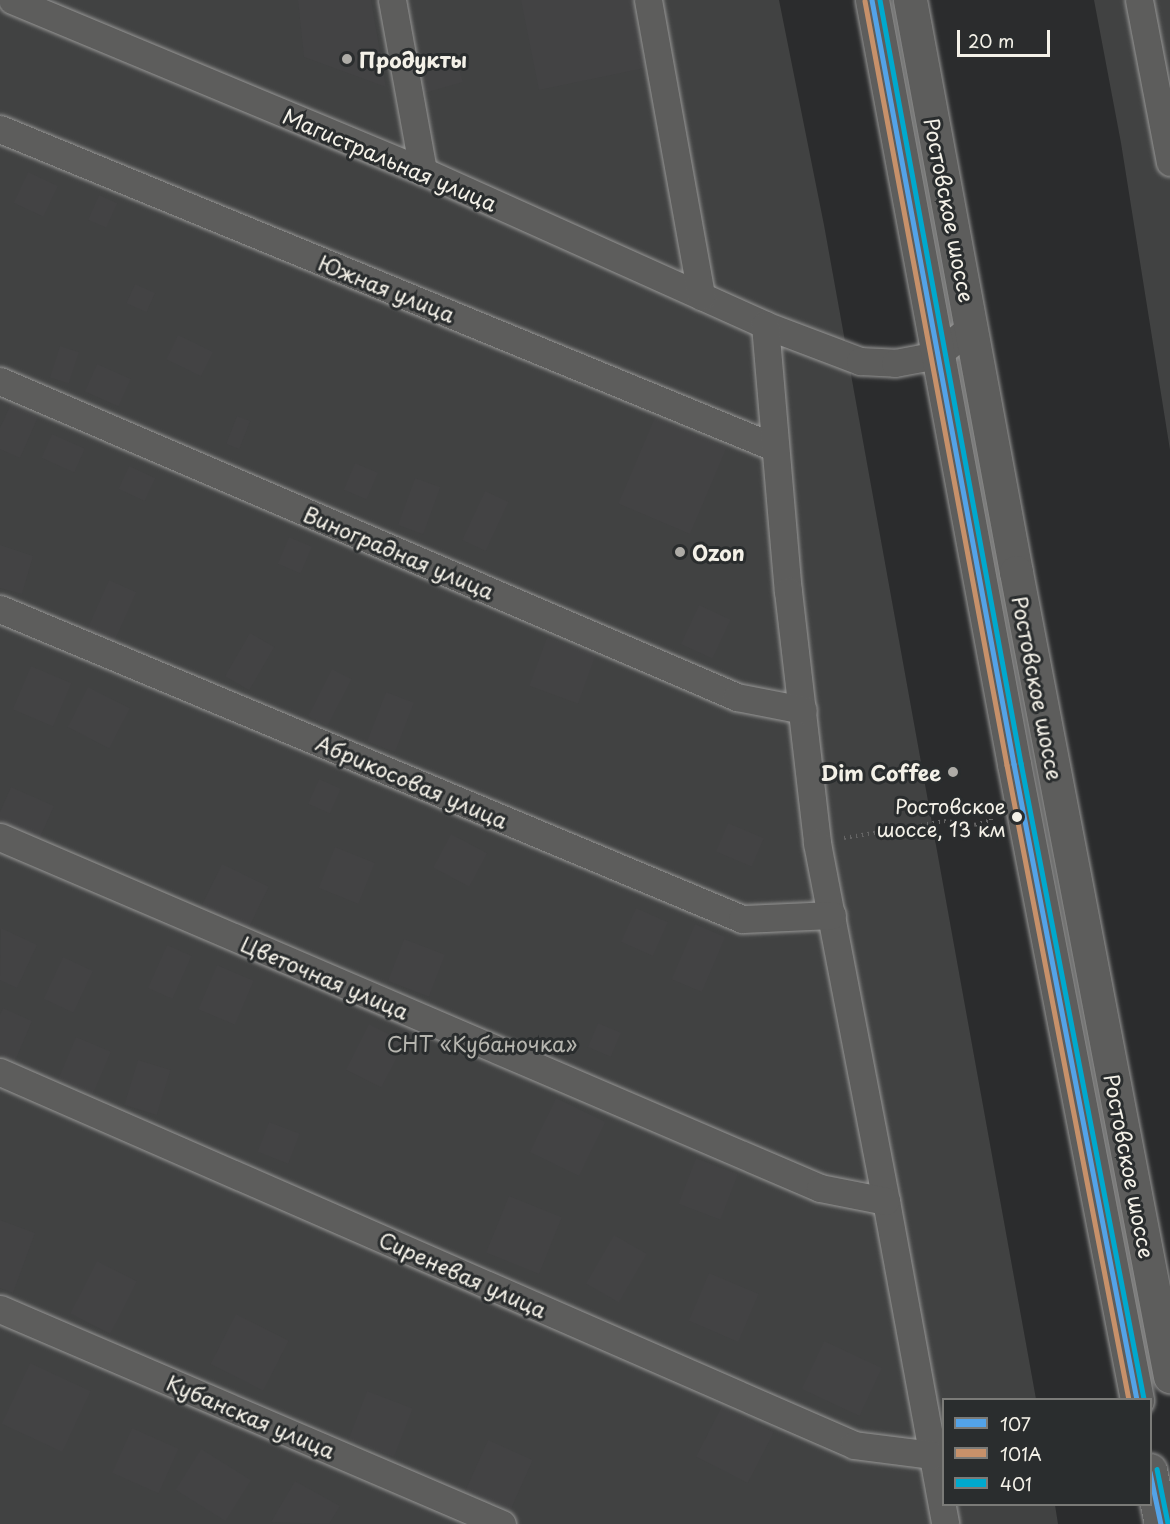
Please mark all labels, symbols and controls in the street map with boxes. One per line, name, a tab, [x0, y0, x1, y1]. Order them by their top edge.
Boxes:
scale bar	[960, 18, 1053, 56]
text: 20 m	[968, 27, 1014, 54]
place label: Продукты	[359, 46, 467, 72]
marker: Продукты	[340, 52, 354, 66]
street label: Магистральная улица	[279, 102, 501, 216]
street label: Ростовское шоссе	[920, 116, 980, 304]
street label: Южная улица	[315, 249, 459, 327]
street label: Виноградная улица	[299, 500, 499, 604]
place label: Ozon	[692, 539, 745, 565]
marker: Ozon	[673, 545, 687, 559]
street label: Ростовское шоссе	[1008, 594, 1068, 782]
street label: Абрикосовая улица	[312, 729, 512, 833]
place label: Dim Coffee	[821, 759, 941, 785]
marker: Dim Coffee	[946, 765, 960, 779]
place label: Ростовское шоссе, 13 км	[876, 794, 1006, 841]
marker: Ростовское шоссе, 13 км	[1011, 811, 1023, 823]
street label: Цветочная улица	[237, 930, 413, 1024]
park label: СНТ «Кубаночка»	[387, 1030, 577, 1056]
street label: Ростовское шоссе	[1100, 1072, 1160, 1260]
street label: Сиреневая улица	[375, 1226, 551, 1322]
street label: Кубанская улица	[163, 1369, 339, 1463]
legend	[942, 1398, 1152, 1506]
text: 107	[1000, 1410, 1031, 1437]
text: 101А	[1000, 1440, 1042, 1467]
text: 401	[1000, 1470, 1032, 1497]

